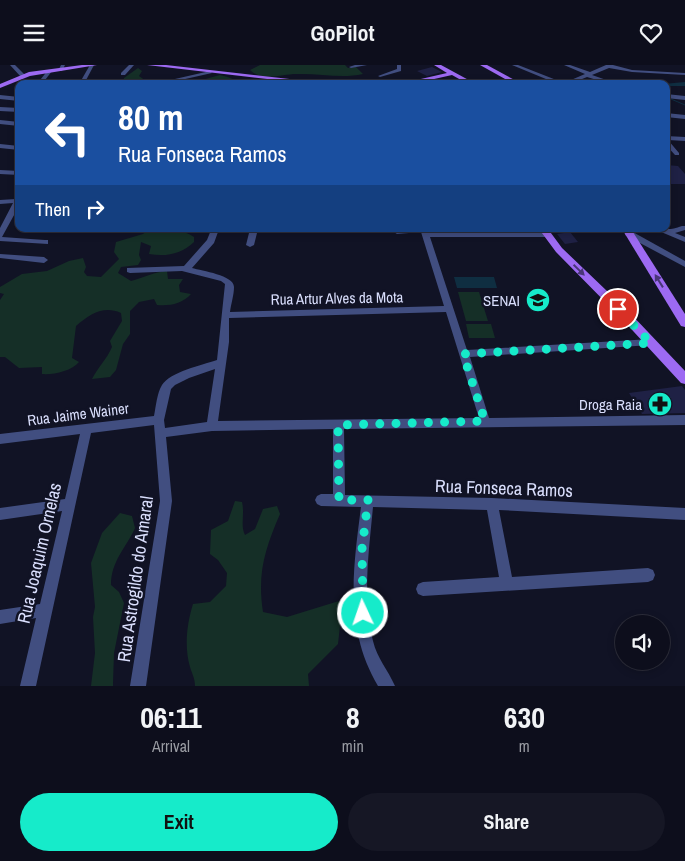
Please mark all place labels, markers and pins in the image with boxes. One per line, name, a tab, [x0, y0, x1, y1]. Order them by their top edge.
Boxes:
school or university icon: SENAI	[525, 287, 551, 313]
pin	[597, 288, 639, 330]
place label: SENAI	[483, 290, 520, 311]
pharmacy icon: Droga Raia	[647, 391, 673, 417]
place label: Droga Raia	[579, 394, 642, 415]

